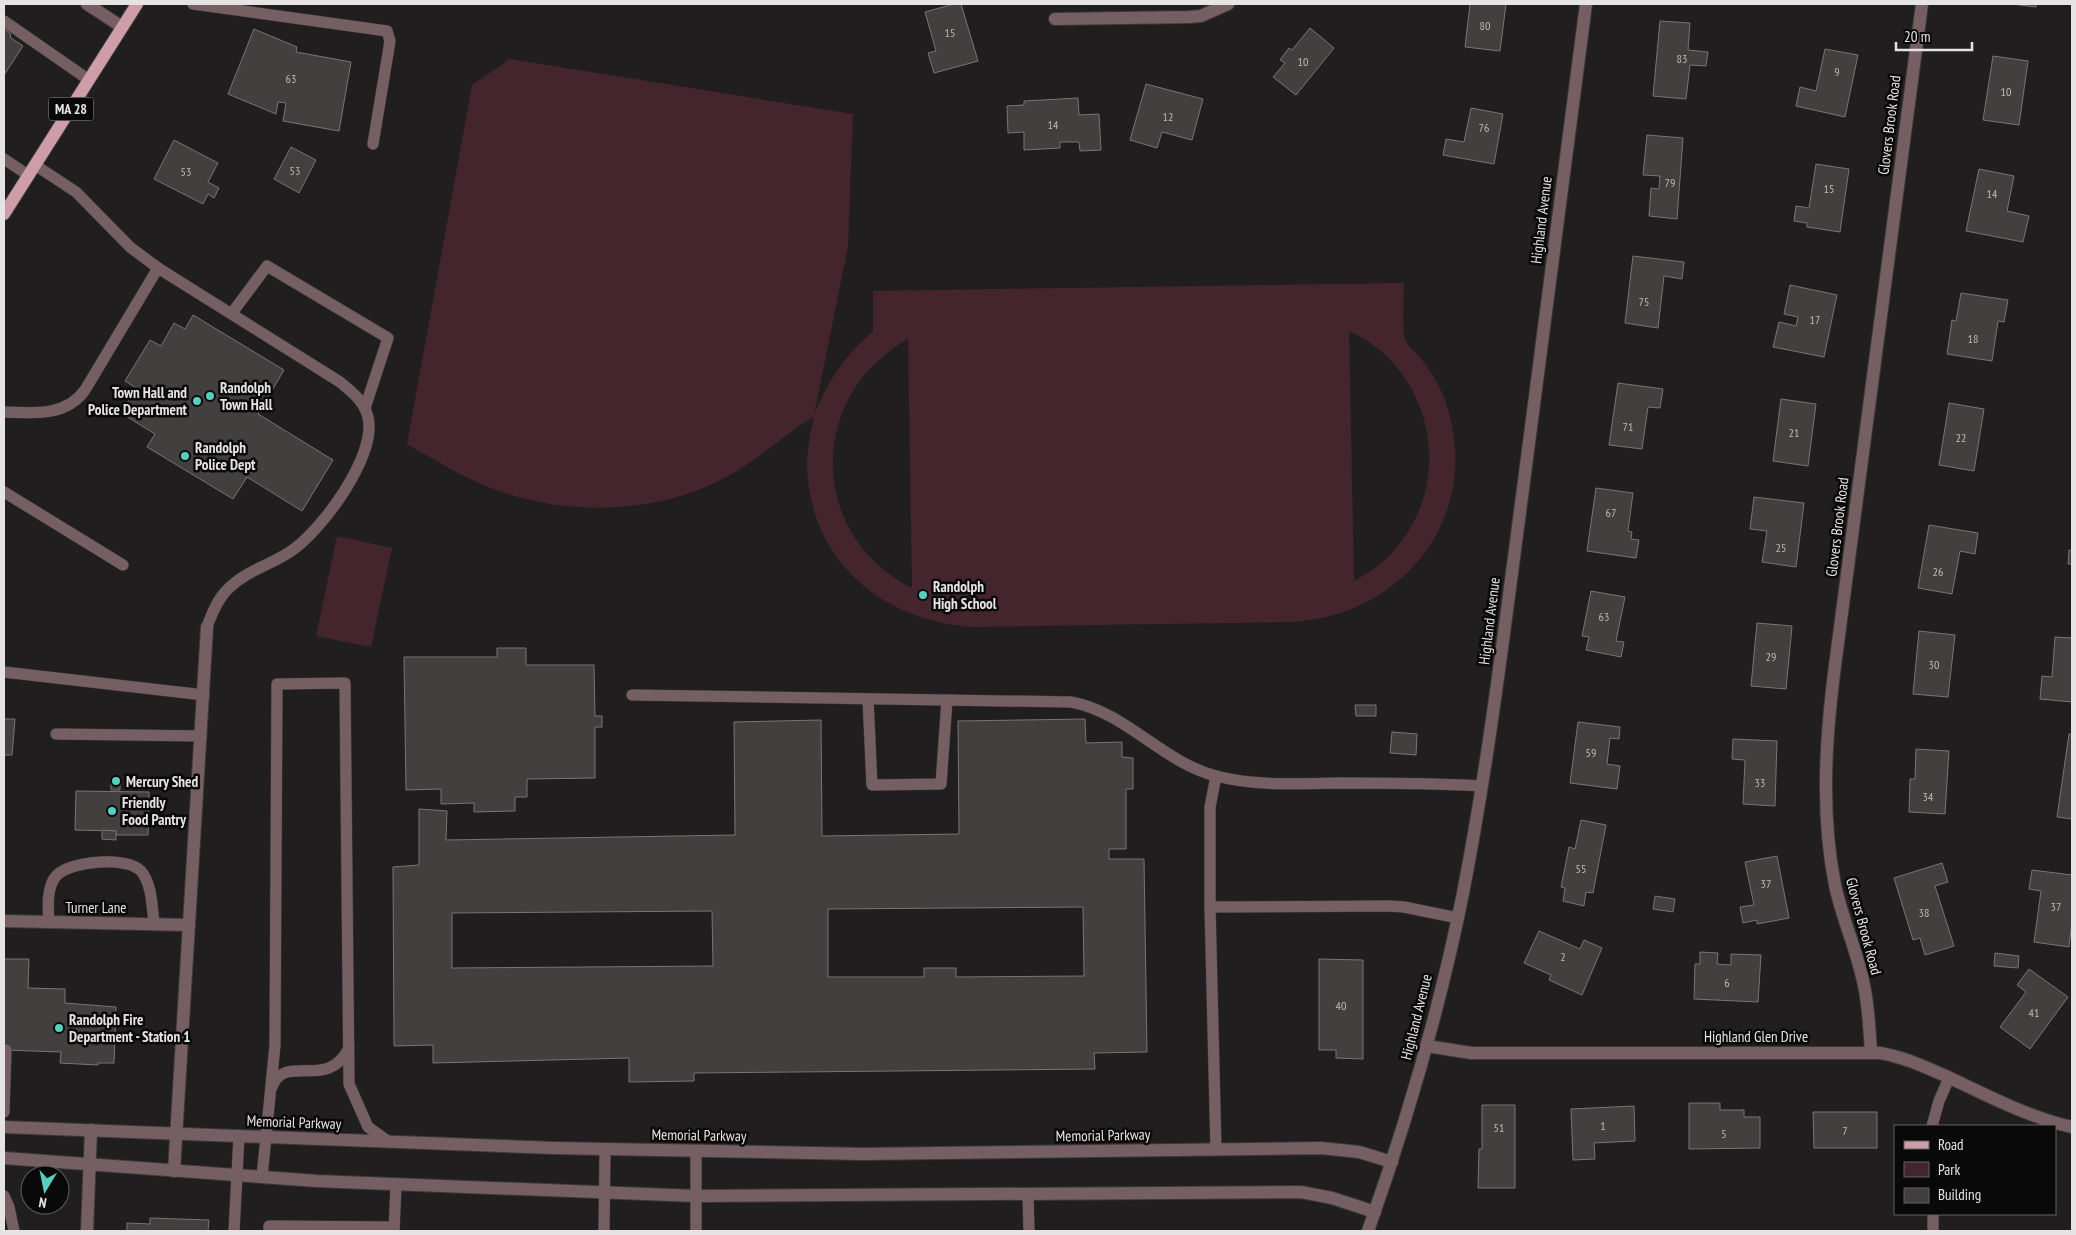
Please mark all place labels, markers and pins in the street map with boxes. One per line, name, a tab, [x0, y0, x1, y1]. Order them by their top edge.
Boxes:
place label: Randolph Town Hall	[220, 378, 273, 414]
place label: Town Hall and Police Department	[88, 383, 188, 419]
marker: Randolph Town Hall	[204, 390, 216, 402]
marker: Town Hall and Police Department	[191, 395, 203, 407]
place label: Randolph Police Dept	[195, 438, 256, 474]
marker: Randolph Police Dept	[179, 450, 191, 462]
place label: Randolph High School	[933, 577, 997, 613]
marker: Randolph High School	[917, 589, 929, 601]
place label: Mercury Shed	[126, 772, 198, 791]
marker: Mercury Shed	[110, 775, 122, 787]
place label: Friendly Food Pantry	[122, 793, 187, 829]
marker: Friendly Food Pantry	[106, 805, 118, 817]
place label: Randolph Fire Department - Station 1	[69, 1010, 191, 1046]
marker: Randolph Fire Department - Station 1	[53, 1022, 65, 1034]

